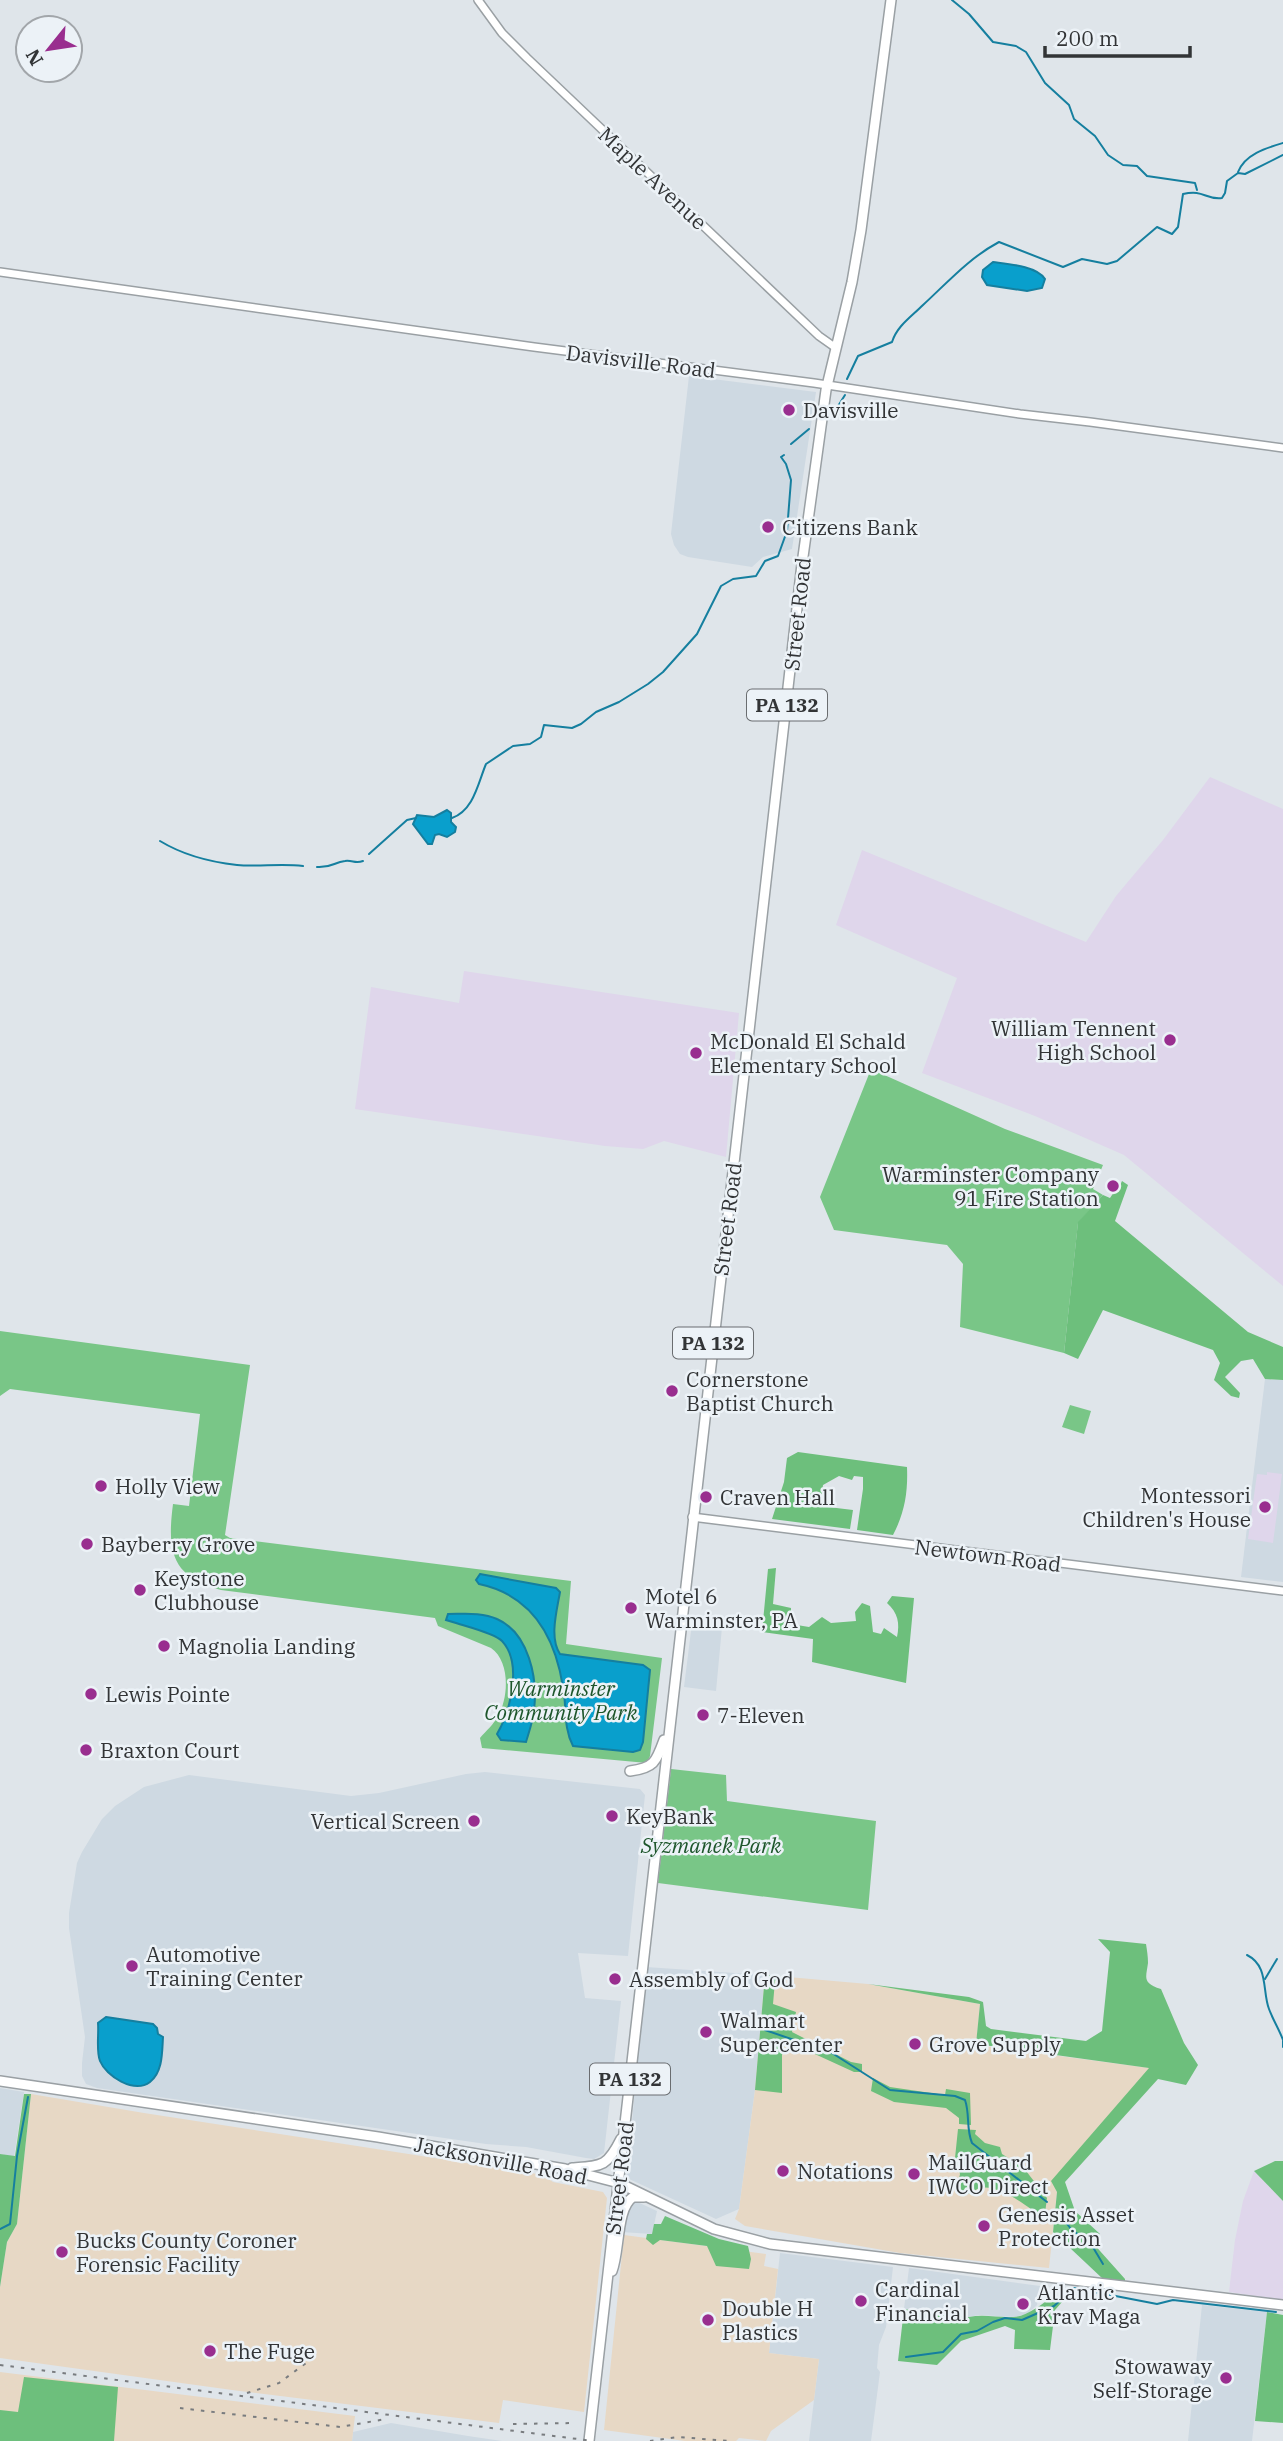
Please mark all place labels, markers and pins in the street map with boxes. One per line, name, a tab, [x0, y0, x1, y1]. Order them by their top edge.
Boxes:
place label: Davisville	[803, 396, 899, 424]
marker: Davisville	[781, 402, 797, 418]
place label: Citizens Bank	[782, 513, 918, 541]
marker: Citizens Bank	[760, 519, 776, 535]
place label: William Tennent High School	[991, 1014, 1156, 1066]
place label: McDonald El Schald Elementary School	[710, 1027, 906, 1079]
marker: William Tennent High School	[1162, 1032, 1178, 1048]
marker: McDonald El Schald Elementary School	[688, 1045, 704, 1061]
place label: Warminster Company 91 Fire Station	[882, 1160, 1100, 1212]
marker: Warminster Company 91 Fire Station	[1105, 1178, 1121, 1194]
place label: Cornerstone Baptist Church	[686, 1365, 834, 1417]
marker: Cornerstone Baptist Church	[664, 1383, 680, 1399]
place label: Holly View	[115, 1472, 220, 1500]
marker: Holly View	[93, 1478, 109, 1494]
place label: Montessori Children's House	[1082, 1481, 1251, 1533]
place label: Craven Hall	[720, 1483, 835, 1511]
marker: Craven Hall	[698, 1489, 714, 1505]
marker: Montessori Children's House	[1257, 1499, 1273, 1515]
place label: Bayberry Grove	[101, 1530, 255, 1558]
marker: Bayberry Grove	[79, 1536, 95, 1552]
place label: Keystone Clubhouse	[154, 1564, 259, 1616]
marker: Keystone Clubhouse	[132, 1582, 148, 1598]
place label: Motel 6 Warminster, PA	[645, 1582, 799, 1634]
marker: Motel 6 Warminster, PA	[623, 1600, 639, 1616]
place label: Magnolia Landing	[178, 1632, 356, 1660]
marker: Magnolia Landing	[156, 1638, 172, 1654]
place label: Lewis Pointe	[105, 1680, 230, 1708]
marker: Lewis Pointe	[83, 1686, 99, 1702]
place label: 7-Eleven	[717, 1701, 805, 1729]
marker: 7-Eleven	[695, 1707, 711, 1723]
place label: Braxton Court	[100, 1736, 239, 1764]
marker: Braxton Court	[78, 1742, 94, 1758]
place label: KeyBank	[626, 1802, 715, 1830]
place label: Vertical Screen	[311, 1807, 460, 1835]
marker: KeyBank	[604, 1808, 620, 1824]
marker: Vertical Screen	[466, 1813, 482, 1829]
place label: Automotive Training Center	[146, 1940, 303, 1992]
marker: Automotive Training Center	[124, 1958, 140, 1974]
place label: Assembly of God	[629, 1965, 794, 1993]
marker: Assembly of God	[607, 1971, 623, 1987]
place label: Walmart Supercenter	[720, 2006, 843, 2058]
marker: Walmart Supercenter	[698, 2024, 714, 2040]
place label: Grove Supply	[929, 2030, 1062, 2058]
marker: Grove Supply	[907, 2036, 923, 2052]
place label: MailGuard IWCO Direct	[928, 2148, 1049, 2200]
place label: Notations	[797, 2157, 893, 2185]
marker: Notations	[775, 2163, 791, 2179]
marker: MailGuard IWCO Direct	[906, 2166, 922, 2182]
place label: Genesis Asset Protection	[998, 2200, 1135, 2252]
marker: Genesis Asset Protection	[976, 2218, 992, 2234]
place label: Bucks County Coroner Forensic Facility	[76, 2226, 297, 2278]
marker: Bucks County Coroner Forensic Facility	[54, 2244, 70, 2260]
place label: Cardinal Financial	[875, 2275, 968, 2327]
place label: Atlantic Krav Maga	[1037, 2278, 1141, 2330]
marker: Cardinal Financial	[853, 2293, 869, 2309]
place label: Double H Plastics	[722, 2294, 813, 2346]
marker: Atlantic Krav Maga	[1015, 2296, 1031, 2312]
marker: Double H Plastics	[700, 2312, 716, 2328]
place label: The Fuge	[224, 2337, 315, 2365]
marker: The Fuge	[202, 2343, 218, 2359]
place label: Stowaway Self-Storage	[1093, 2352, 1213, 2404]
marker: Stowaway Self-Storage	[1218, 2370, 1234, 2386]

